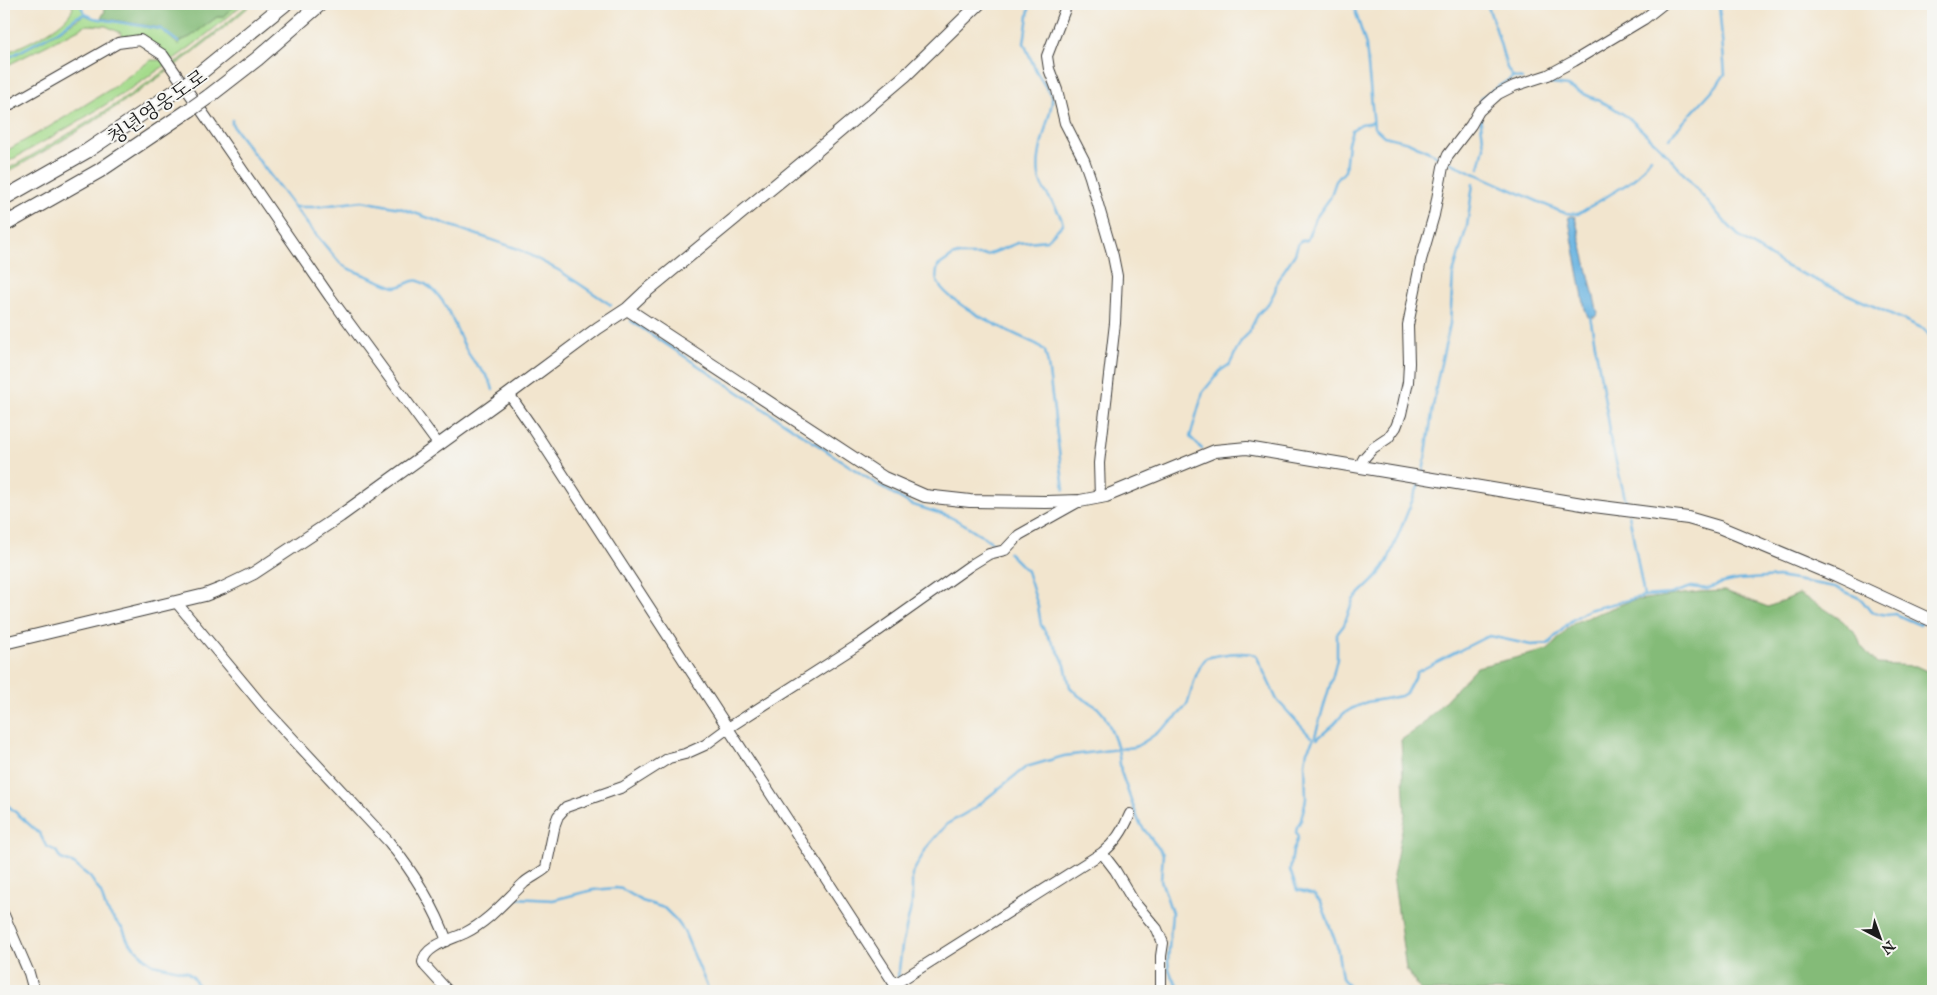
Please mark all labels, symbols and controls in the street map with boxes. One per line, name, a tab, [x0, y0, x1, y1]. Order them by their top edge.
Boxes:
street label: 청년영웅도로	[103, 65, 213, 152]
north arrow	[1854, 912, 1904, 962]
text: N	[1877, 936, 1899, 958]

